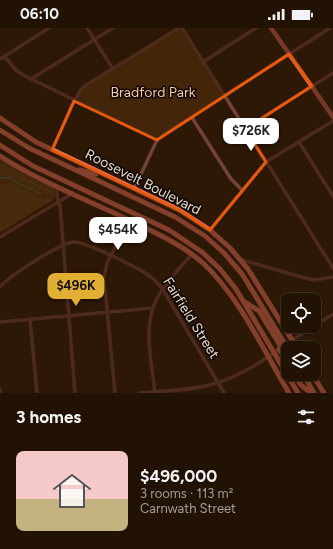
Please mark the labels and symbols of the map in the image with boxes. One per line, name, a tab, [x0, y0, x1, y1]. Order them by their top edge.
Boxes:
park label: Bradford Park	[111, 84, 196, 101]
pin: $726K	[223, 118, 279, 152]
street label: Roosevelt Boulevard	[82, 145, 204, 219]
pin: $454K	[90, 217, 146, 251]
pin: $496K	[48, 273, 104, 307]
street label: Fairfield Street	[159, 274, 223, 362]

